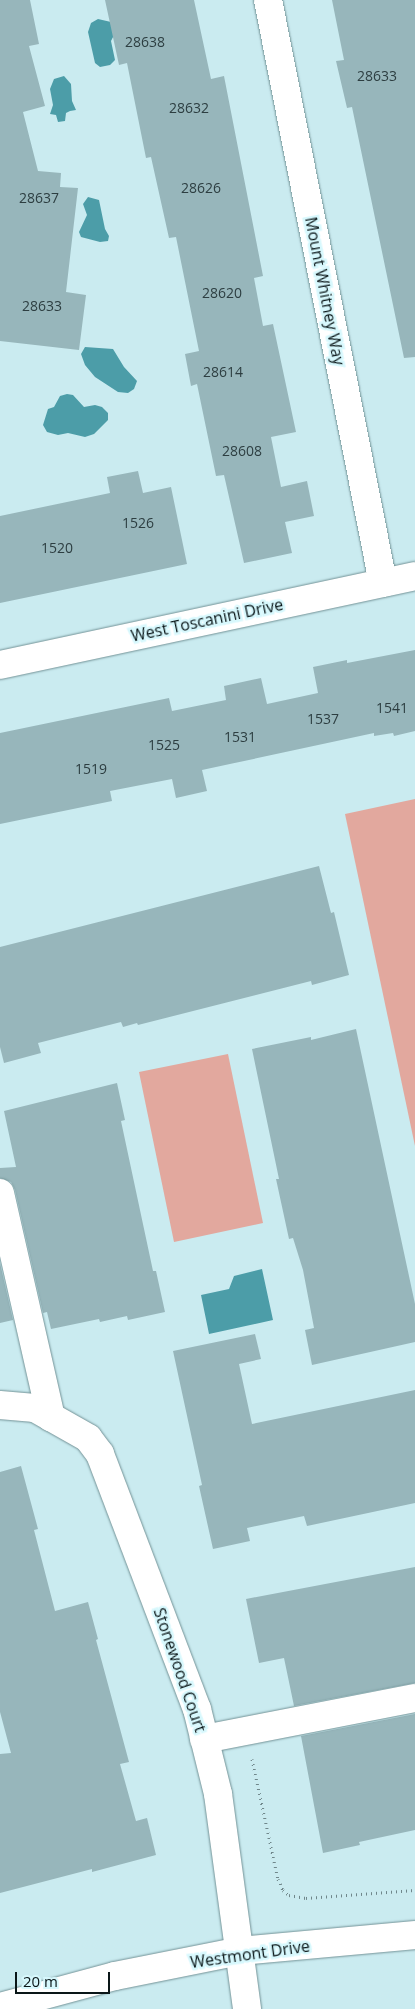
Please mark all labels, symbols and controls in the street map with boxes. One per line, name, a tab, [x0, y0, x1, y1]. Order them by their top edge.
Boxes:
house number: 28638	[125, 34, 165, 50]
house number: 28633	[357, 68, 397, 84]
house number: 28632	[169, 100, 209, 116]
house number: 28626	[181, 180, 221, 196]
house number: 28637	[19, 190, 59, 206]
street label: Mount Whitney Way	[301, 215, 349, 367]
house number: 28620	[202, 285, 242, 301]
house number: 28633	[22, 298, 62, 314]
house number: 28614	[203, 364, 243, 380]
house number: 28608	[222, 443, 262, 459]
house number: 1526	[122, 515, 154, 531]
house number: 1520	[41, 540, 73, 556]
street label: West Toscanini Drive	[129, 595, 285, 645]
house number: 1541	[376, 700, 408, 716]
house number: 1537	[307, 711, 339, 727]
house number: 1531	[224, 729, 256, 745]
house number: 1525	[148, 737, 180, 753]
house number: 1519	[75, 761, 107, 777]
street label: Stonewood Court	[150, 1605, 210, 1735]
street label: Westmont Drive	[189, 1936, 311, 1972]
scale bar	[18, 1962, 112, 1994]
text: 20 m	[23, 1971, 58, 1991]

